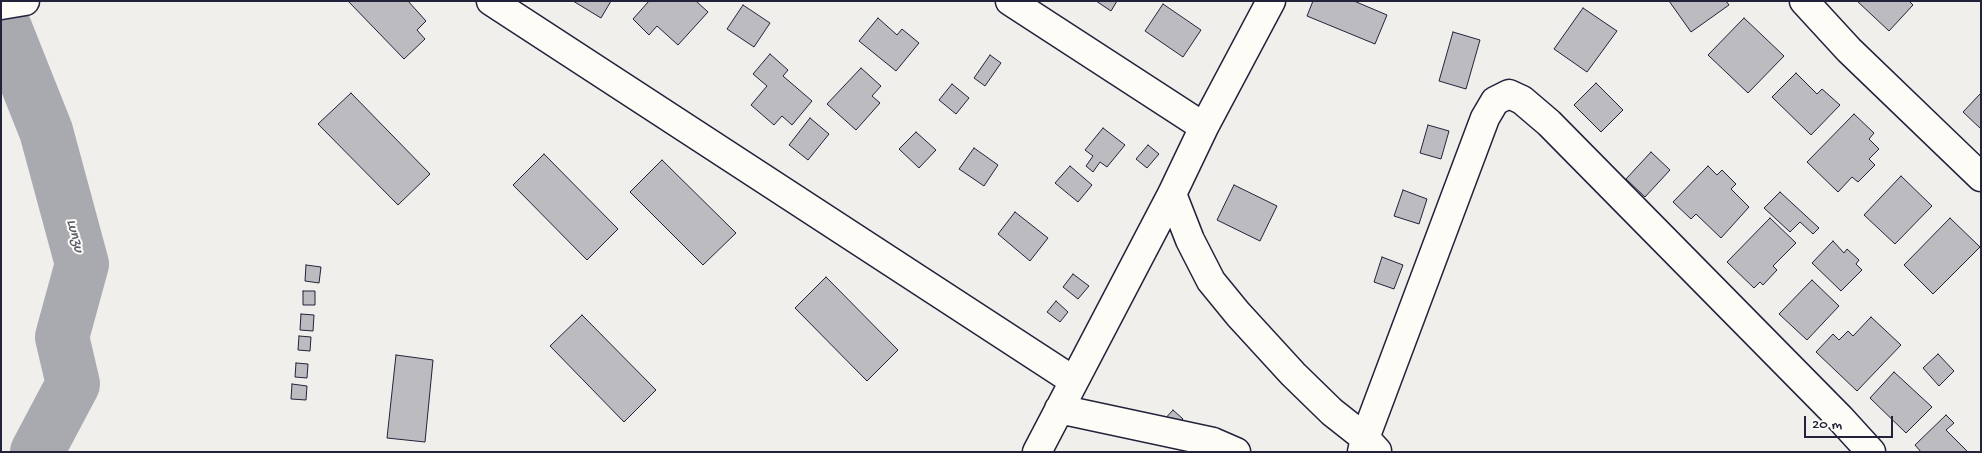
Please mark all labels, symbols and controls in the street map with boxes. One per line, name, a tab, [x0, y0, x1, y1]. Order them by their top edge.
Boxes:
water label: Lunzu	[61, 218, 87, 254]
scale bar	[1807, 406, 1896, 438]
text: 20 m	[1812, 416, 1842, 434]

